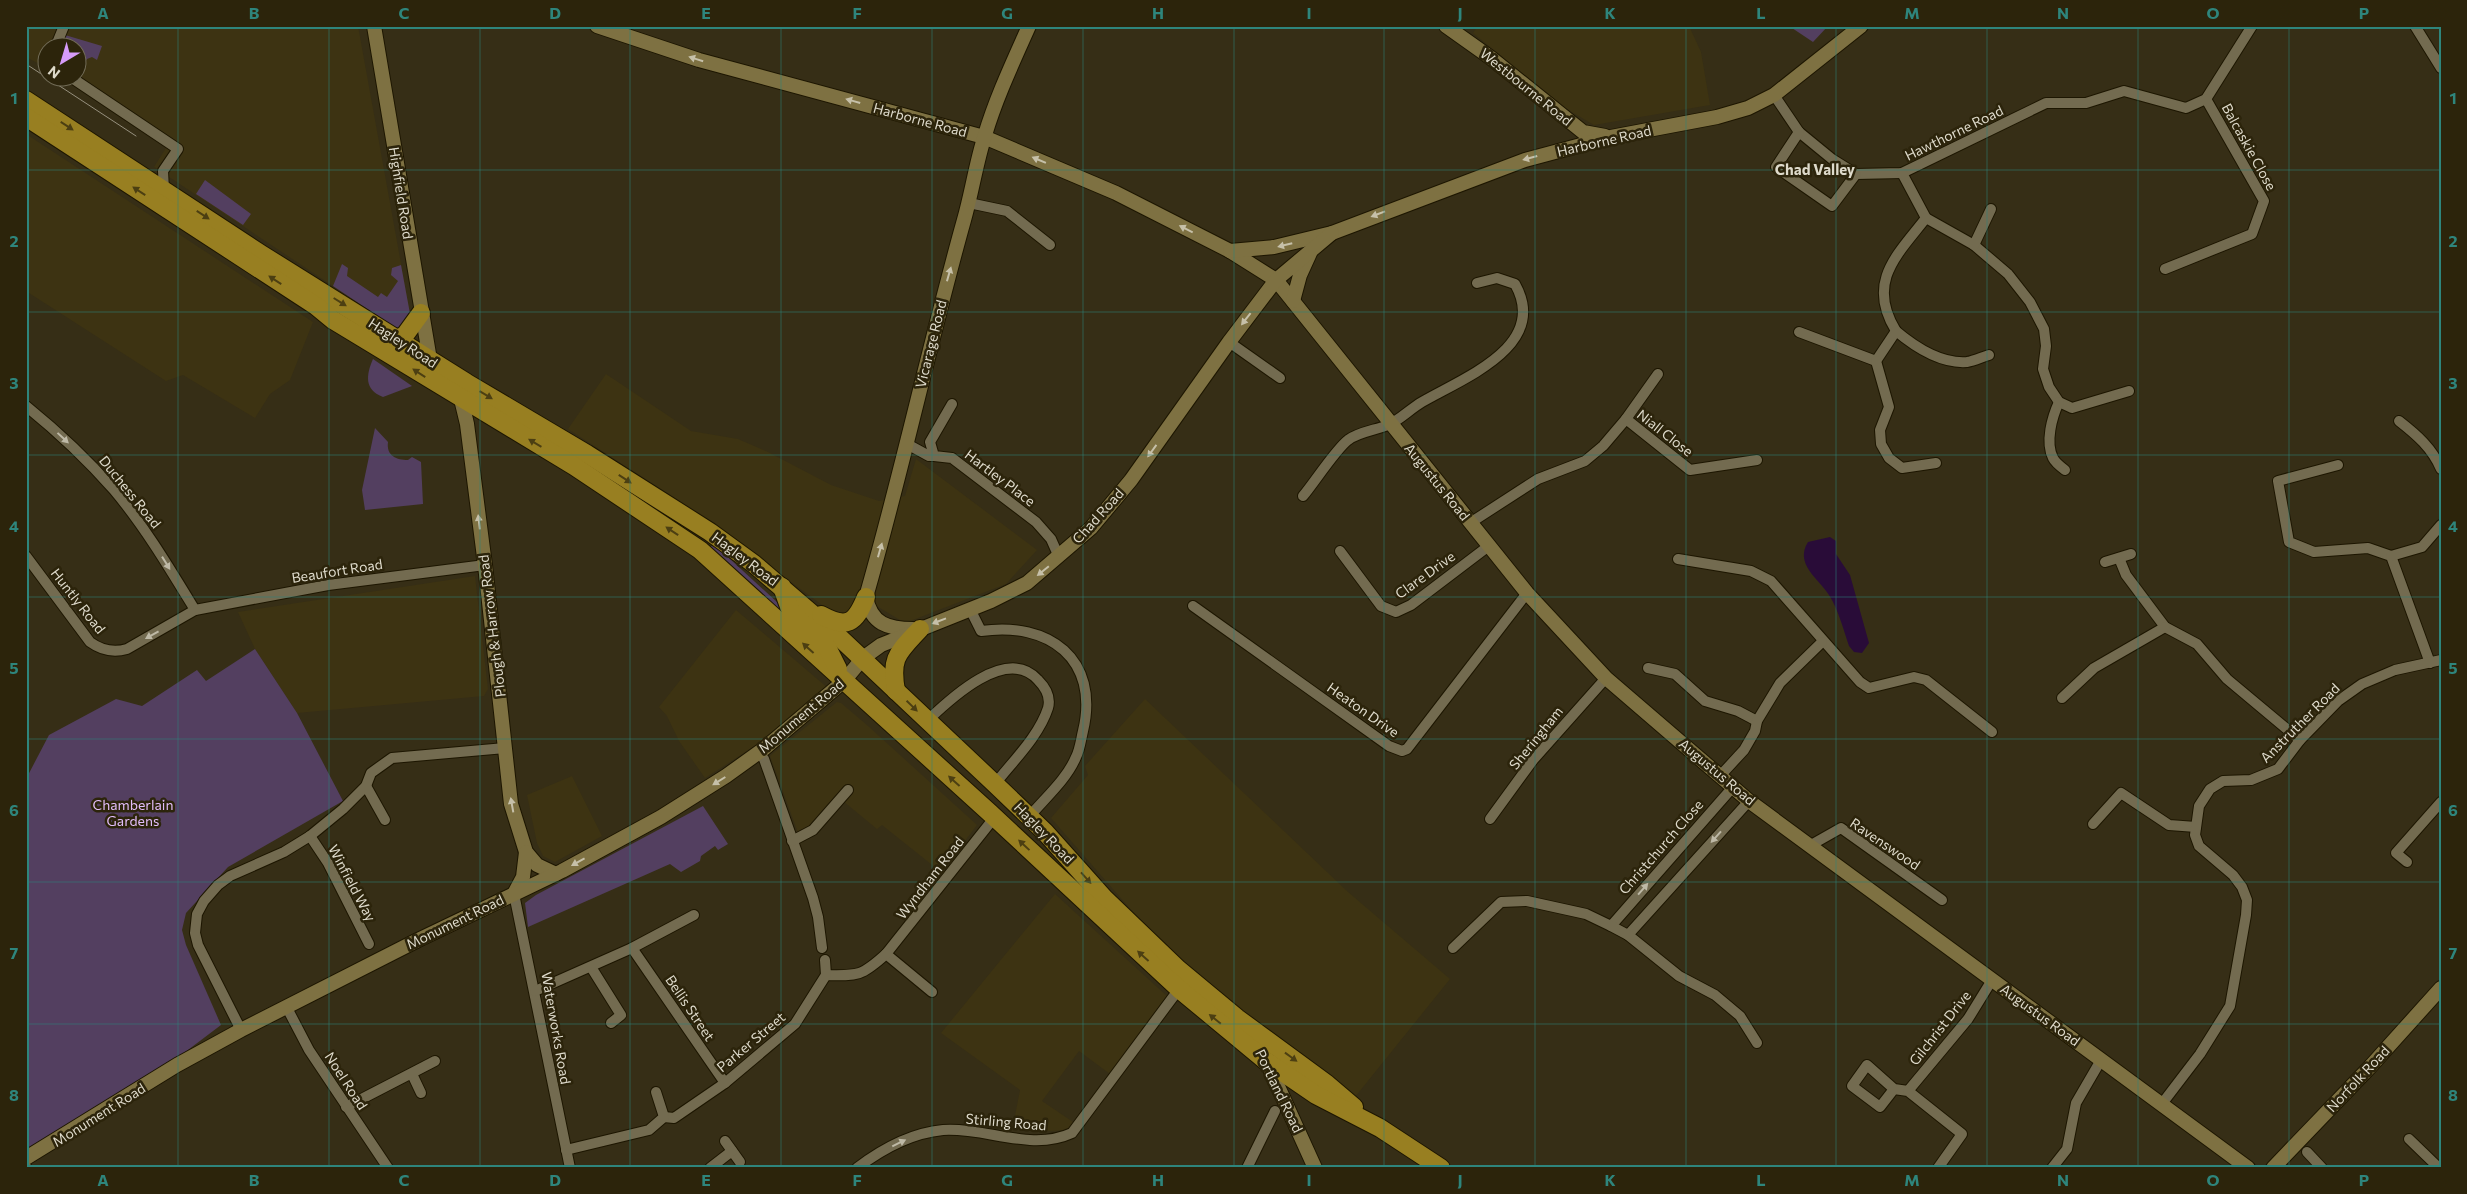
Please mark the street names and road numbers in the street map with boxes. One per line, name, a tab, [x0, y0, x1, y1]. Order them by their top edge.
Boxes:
street label: Westbourne Road	[1477, 44, 1576, 129]
street label: Harborne Road	[871, 99, 969, 140]
street label: Balcaskie Close	[2219, 100, 2280, 193]
street label: Hawthorne Road	[1902, 101, 2006, 164]
street label: Harborne Road	[1555, 121, 1653, 160]
street label: Highfield Road	[386, 146, 417, 240]
street label: Vicarage Road	[911, 298, 950, 390]
street label: Hagley Road	[366, 314, 441, 371]
street label: Niall Close	[1634, 405, 1697, 460]
street label: Augustus Road	[1401, 440, 1474, 524]
street label: Hartley Place	[962, 446, 1039, 510]
street label: Duchess Road	[96, 452, 165, 531]
street label: Chad Road	[1068, 485, 1127, 547]
street label: Hagley Road	[709, 528, 782, 589]
street label: Clare Drive	[1392, 547, 1458, 602]
street label: Plough & Harrow Road	[474, 554, 509, 698]
street label: Beaufort Road	[290, 555, 384, 586]
street label: Huntly Road	[48, 565, 109, 637]
street label: Monument Road	[754, 675, 847, 756]
street label: Heaton Drive	[1324, 679, 1402, 741]
street label: Anstruther Road	[2256, 679, 2343, 766]
street label: Sheringham	[1505, 703, 1566, 773]
street label: Augustus Road	[1676, 735, 1759, 808]
street label: Christchurch Close	[1615, 796, 1706, 897]
street label: Hagley Road	[1011, 798, 1078, 867]
street label: Ravenswood	[1847, 814, 1924, 873]
street label: Wyndham Road	[892, 833, 967, 922]
street label: Winfield Way	[325, 841, 380, 924]
street label: Monument Road	[403, 891, 506, 952]
street label: Waterworks Road	[538, 970, 575, 1085]
street label: Bellis Street	[662, 972, 719, 1044]
street label: Augustus Road	[1997, 980, 2083, 1049]
street label: Gilchrist Drive	[1905, 987, 1974, 1068]
street label: Parker Street	[713, 1008, 789, 1075]
street label: Norfolk Road	[2323, 1042, 2393, 1115]
street label: Portland Road	[1252, 1046, 1307, 1135]
street label: Noel Road	[322, 1049, 371, 1113]
street label: Monument Road	[49, 1079, 148, 1150]
street label: Stirling Road	[965, 1109, 1047, 1134]

